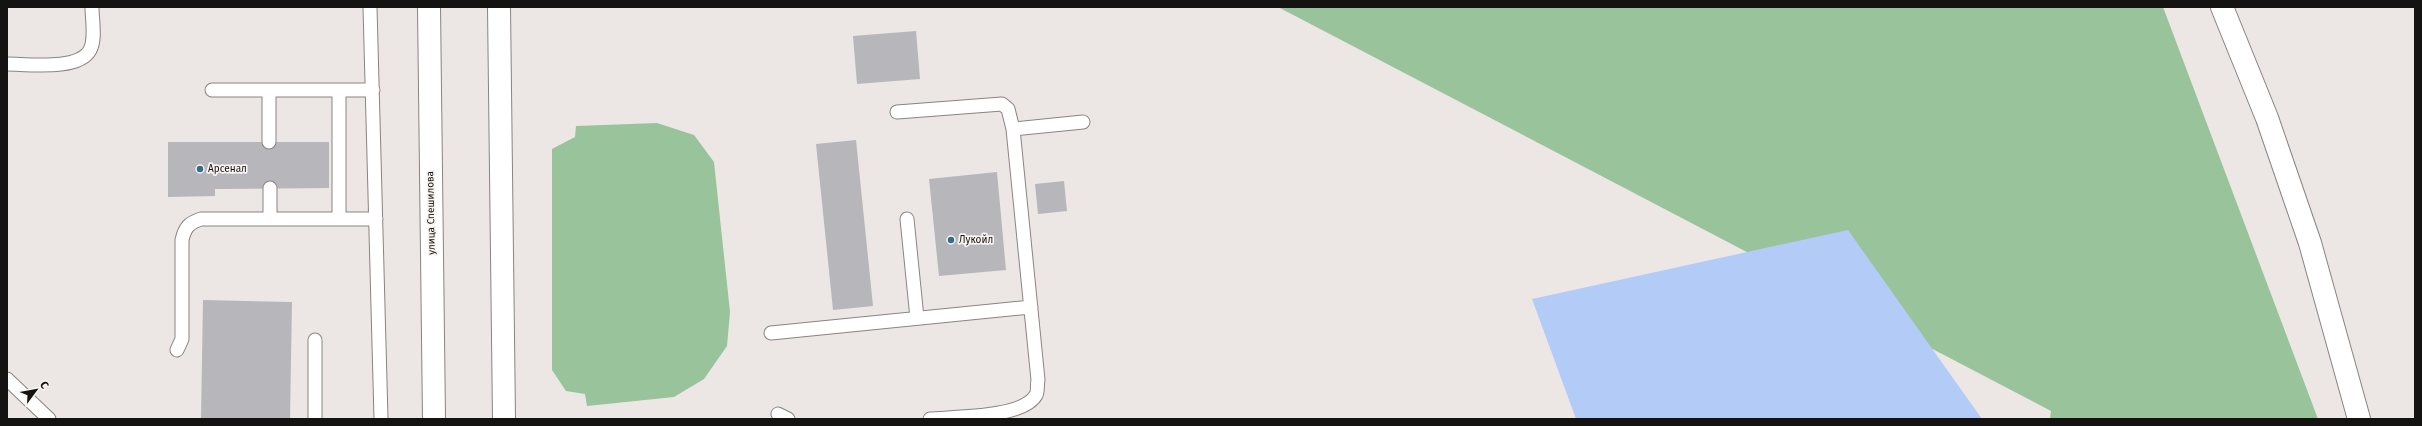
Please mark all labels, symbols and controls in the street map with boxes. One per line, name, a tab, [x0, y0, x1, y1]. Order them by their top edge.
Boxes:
place label: Арсенал	[208, 163, 247, 175]
marker: Арсенал	[195, 164, 205, 174]
street label: улица Спешилова	[424, 171, 438, 255]
place label: Лукойл	[959, 234, 993, 246]
marker: Лукойл	[946, 235, 956, 245]
north arrow	[16, 370, 56, 410]
text: С	[37, 379, 52, 392]

